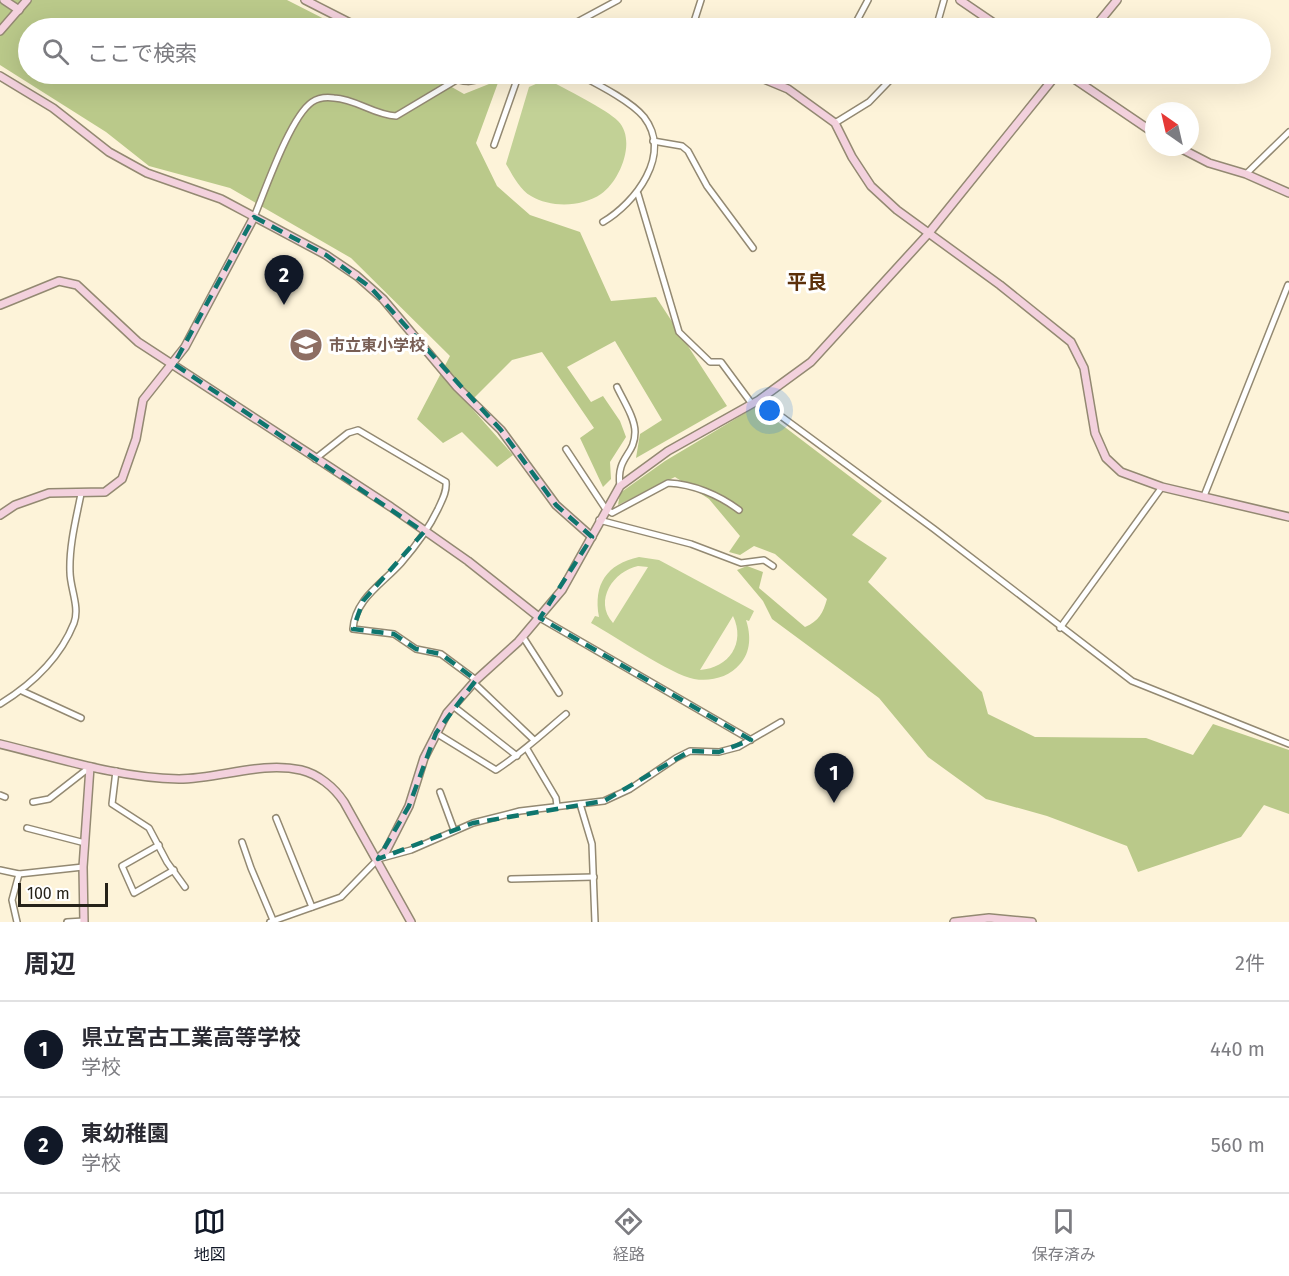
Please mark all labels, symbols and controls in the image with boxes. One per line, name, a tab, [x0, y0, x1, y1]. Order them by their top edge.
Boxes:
search box	[18, 18, 1271, 84]
icon: search	[39, 35, 72, 68]
text: ここで検索	[87, 40, 197, 67]
north arrow	[1145, 102, 1199, 156]
pin: 2	[264, 256, 304, 305]
district label: 平良	[787, 270, 827, 294]
school or university icon: 市立東小学校	[288, 327, 324, 363]
place label: 市立東小学校	[329, 336, 425, 355]
your location	[755, 396, 784, 425]
pin: 1	[814, 754, 854, 803]
scale bar	[18, 880, 108, 908]
text: 100 m	[27, 884, 70, 903]
text: 周辺	[24, 949, 76, 980]
text: 2件	[1235, 951, 1265, 975]
text: 県立宮古工業高等学校	[81, 1024, 301, 1051]
text: 1	[39, 1037, 48, 1061]
text: 440 m	[1210, 1037, 1265, 1061]
text: 学校	[81, 1055, 121, 1079]
text: 東幼稚園	[81, 1120, 169, 1147]
text: 2	[38, 1133, 49, 1157]
text: 560 m	[1211, 1133, 1265, 1157]
text: 学校	[81, 1151, 121, 1175]
tab: 地図	[193, 1205, 226, 1265]
tab: 経路	[612, 1205, 645, 1265]
tab: 保存済み	[1032, 1205, 1096, 1265]

